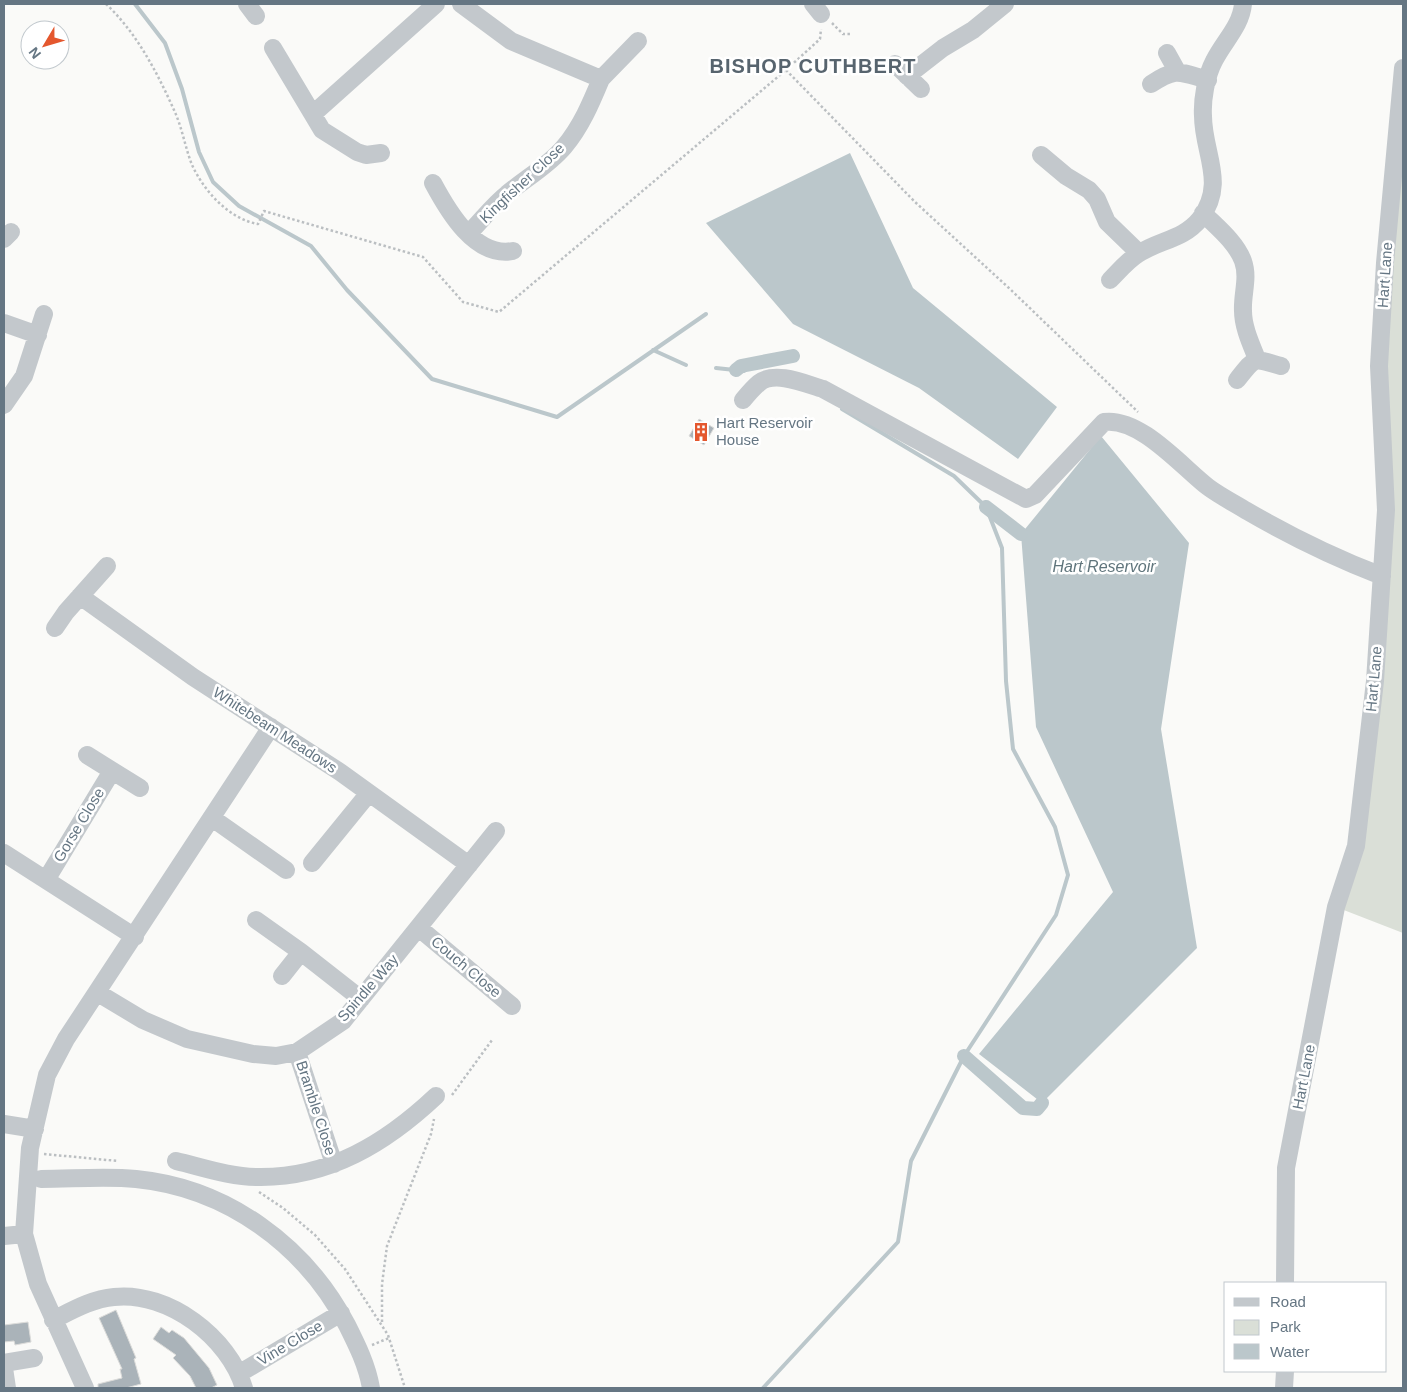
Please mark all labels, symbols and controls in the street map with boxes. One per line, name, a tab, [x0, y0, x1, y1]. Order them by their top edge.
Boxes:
north arrow	[20, 20, 70, 70]
text: N	[25, 44, 44, 62]
district label: BISHOP CUTHBERT	[710, 55, 916, 77]
street label: Kingfisher Close	[476, 139, 567, 226]
street label: Hart Lane	[1374, 242, 1395, 308]
place label: Hart Reservoir House	[716, 414, 813, 448]
building icon: Hart Reservoir House	[690, 421, 712, 443]
water label: Hart Reservoir	[1052, 558, 1156, 575]
street label: Hart Lane	[1362, 645, 1385, 713]
street label: Whitebeam Meadows	[210, 683, 340, 776]
street label: Gorse Close	[50, 785, 107, 865]
street label: Couch Close	[428, 933, 505, 1001]
street label: Spindle Way	[334, 950, 402, 1025]
street label: Hart Lane	[1289, 1043, 1318, 1111]
street label: Bramble Close	[293, 1058, 340, 1157]
legend	[1224, 1282, 1387, 1372]
text: Road	[1270, 1293, 1306, 1310]
street label: Vine Close	[254, 1317, 325, 1368]
text: Park	[1270, 1318, 1301, 1335]
text: Water	[1270, 1343, 1309, 1360]

